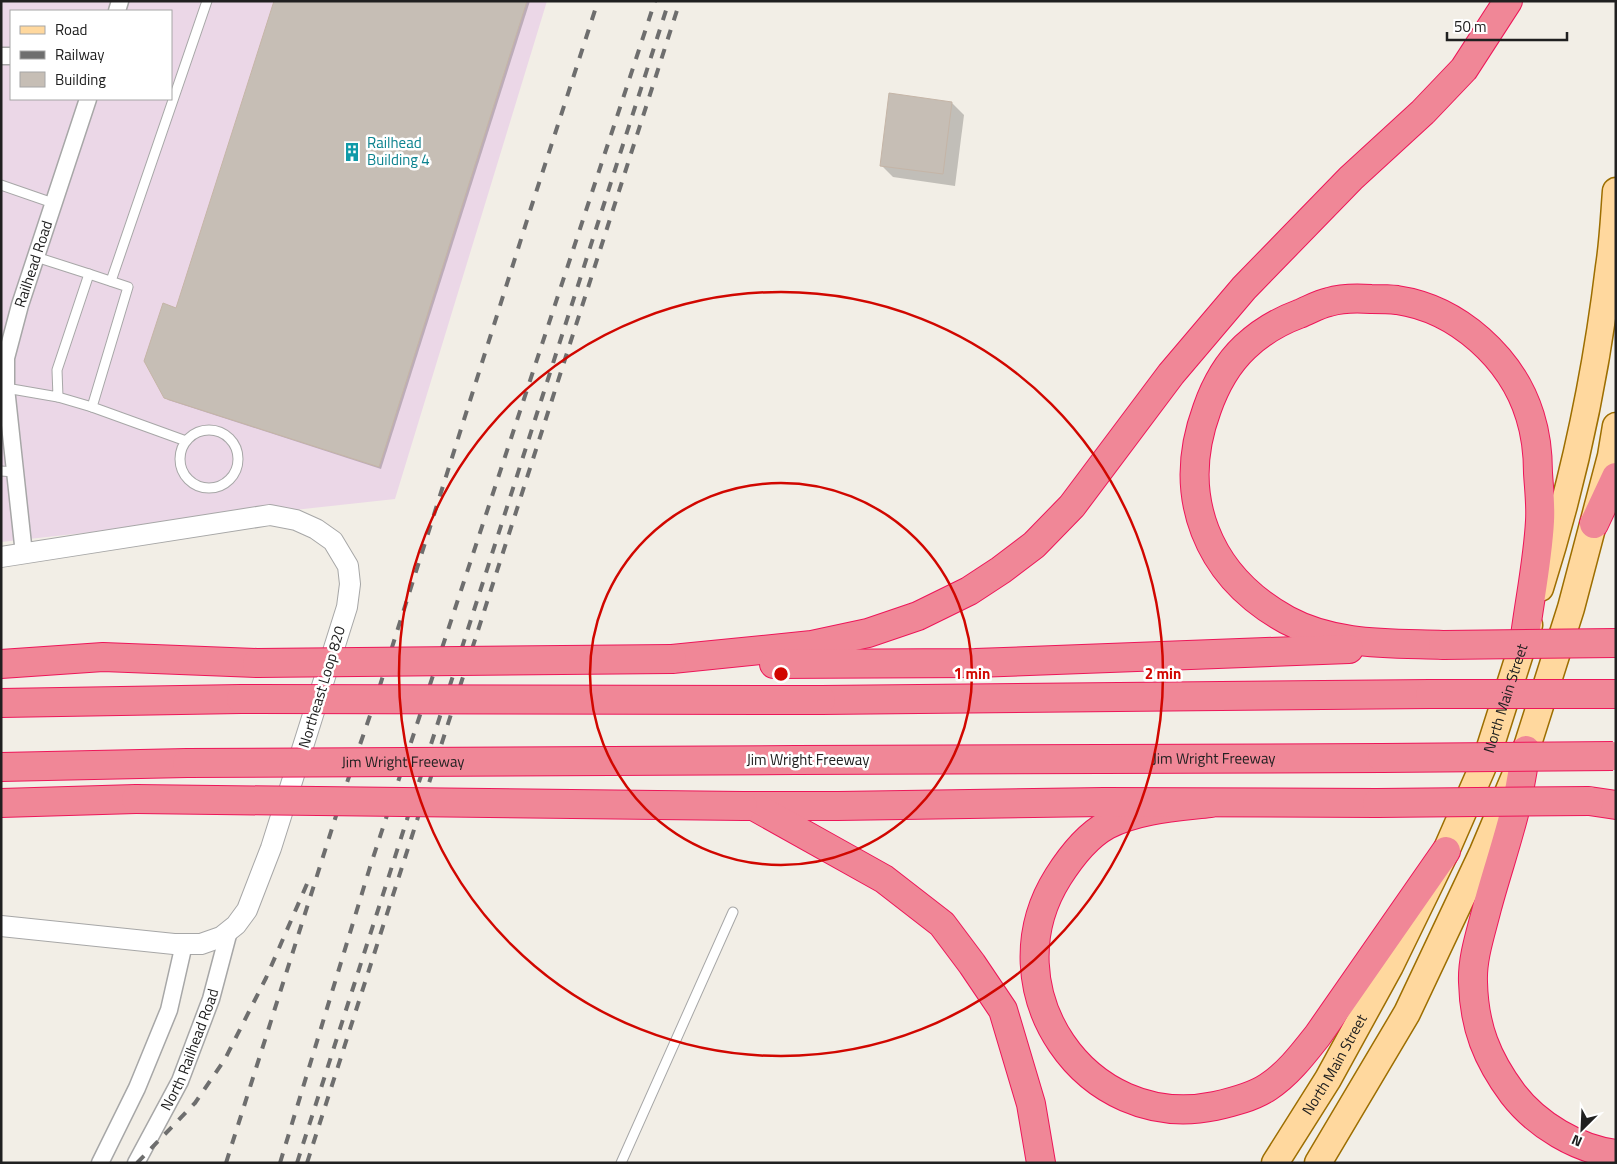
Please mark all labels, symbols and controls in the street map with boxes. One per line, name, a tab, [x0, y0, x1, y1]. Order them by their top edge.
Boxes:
legend	[10, 10, 172, 100]
scale bar	[1447, 10, 1567, 42]
text: 50 m	[1454, 15, 1487, 38]
text: Road	[55, 18, 87, 41]
text: Railway	[55, 43, 105, 66]
text: Building	[55, 68, 106, 91]
place label: Railhead Building 4	[367, 131, 430, 171]
building icon: Railhead Building 4	[341, 141, 363, 163]
street label: Railhead Road	[8, 217, 58, 310]
street label: Northeast Loop 820	[292, 623, 351, 751]
street label: North Main Street	[1477, 640, 1533, 756]
text: 1 min	[954, 662, 990, 685]
text: 2 min	[1145, 662, 1181, 685]
centre of rings	[772, 665, 790, 683]
street label: Jim Wright Freeway	[1152, 746, 1276, 770]
street label: Jim Wright Freeway	[746, 748, 870, 771]
street label: Jim Wright Freeway	[341, 750, 465, 773]
street label: North Railhead Road	[154, 986, 224, 1115]
street label: North Main Street	[1296, 1009, 1373, 1120]
north arrow	[1557, 1104, 1607, 1154]
text: N	[1568, 1130, 1585, 1153]

